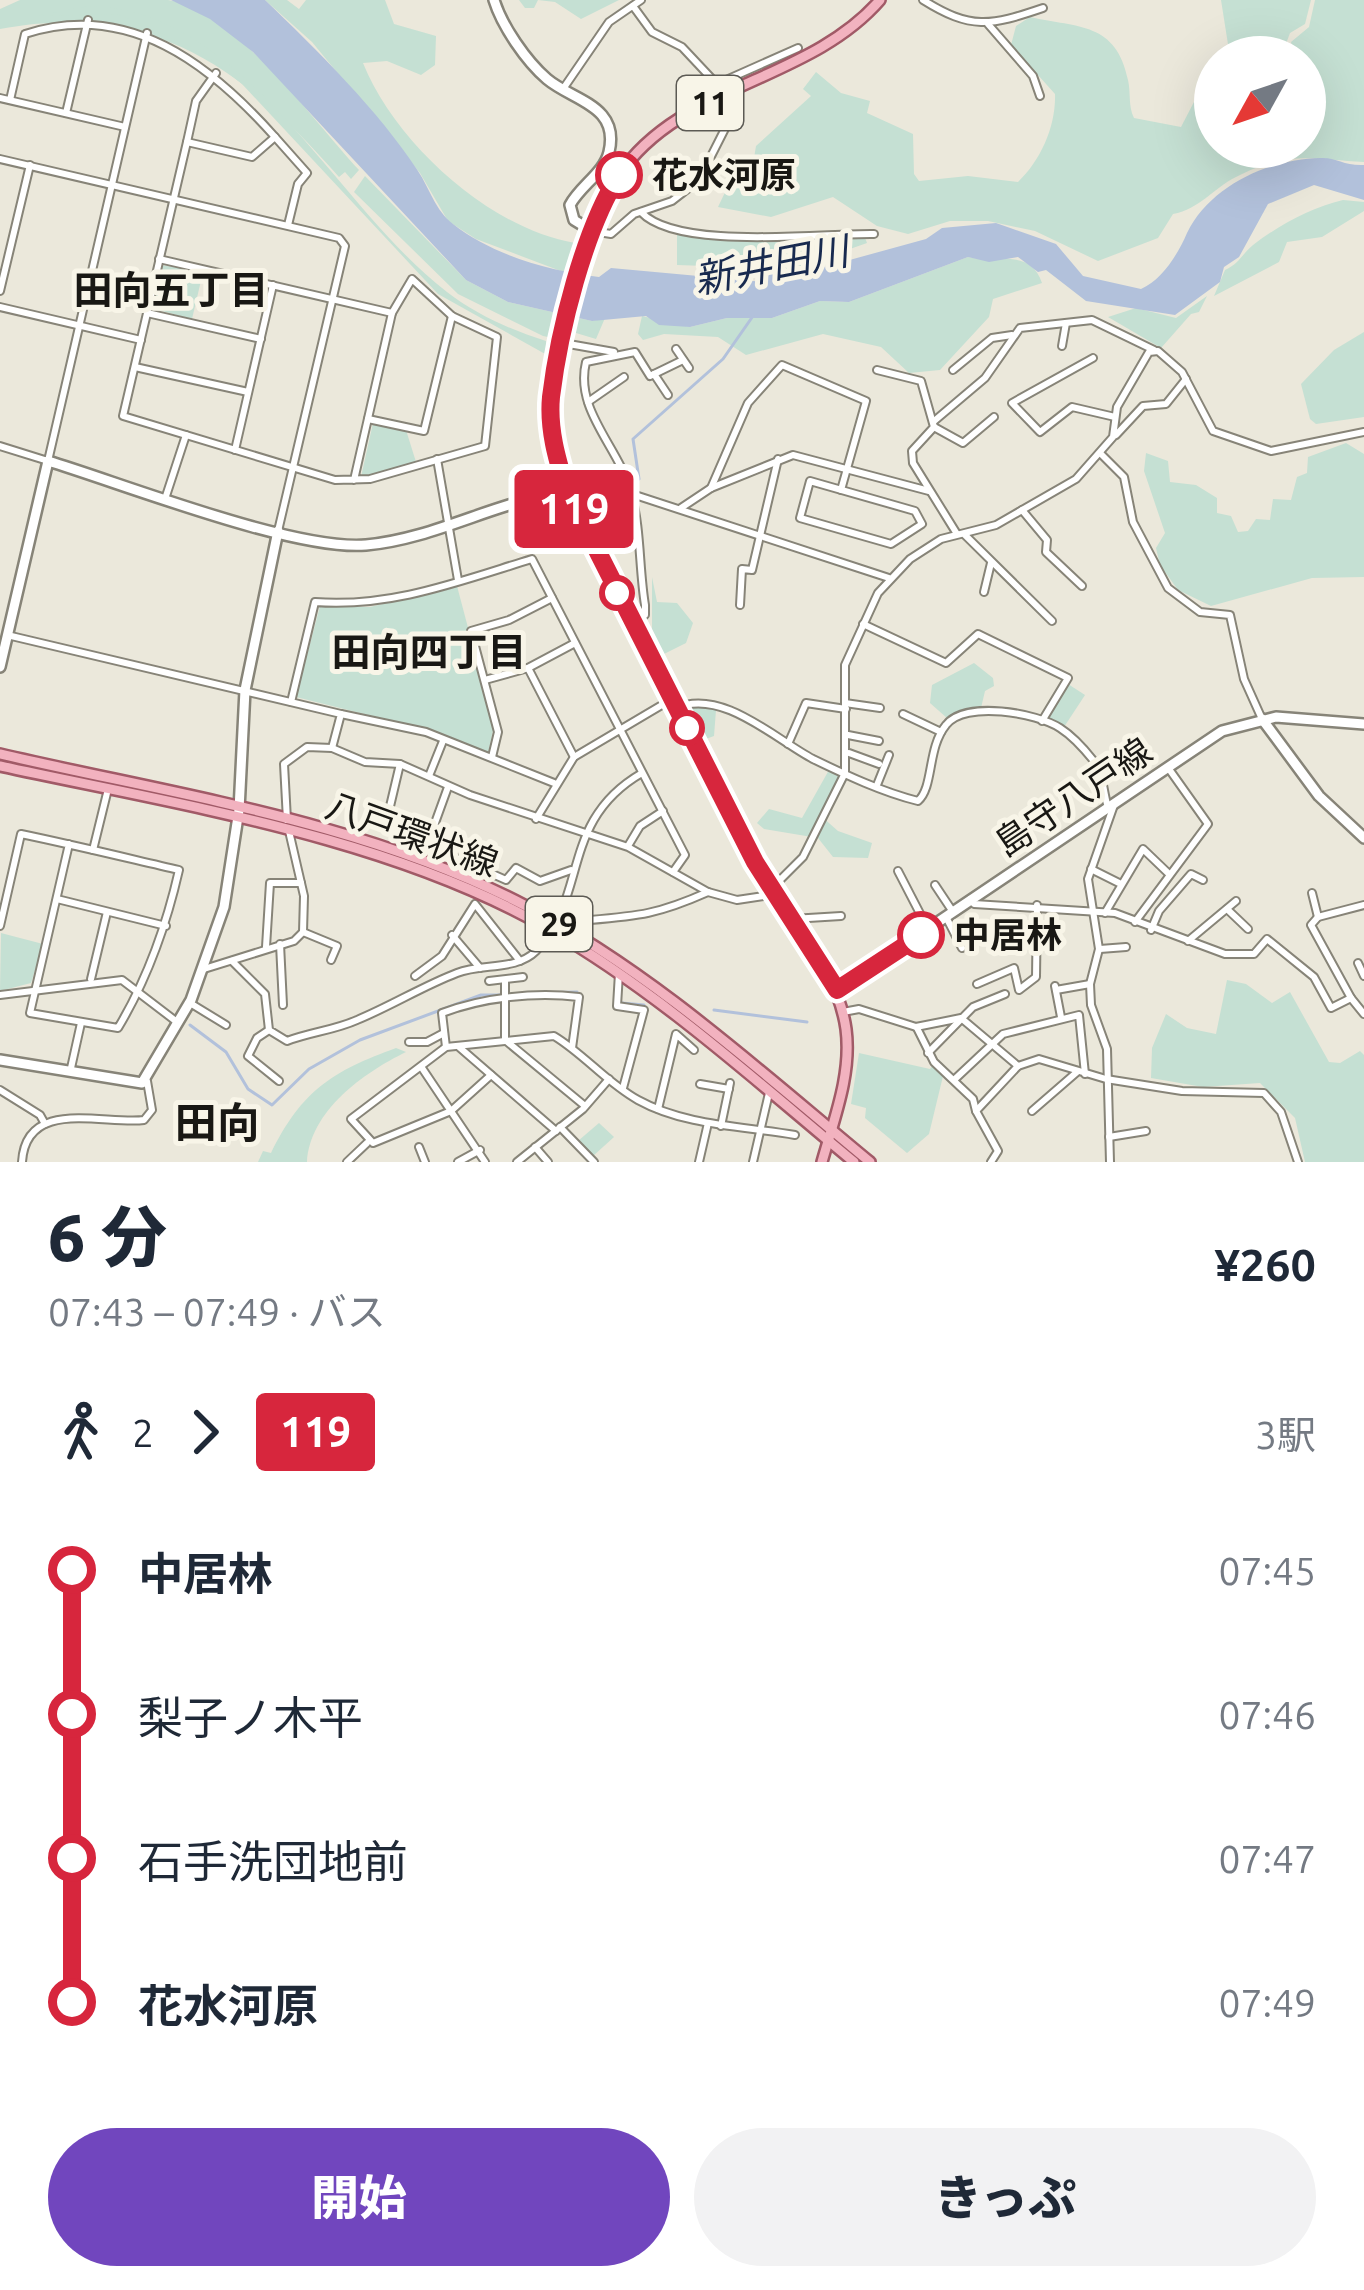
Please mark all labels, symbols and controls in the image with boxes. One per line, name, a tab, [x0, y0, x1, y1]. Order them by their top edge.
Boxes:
north arrow	[1194, 36, 1326, 168]
map controls	[1194, 36, 1326, 168]
road number: 11	[677, 76, 743, 130]
marker: 花水河原	[597, 153, 641, 197]
place label: 花水河原	[652, 154, 796, 195]
water label: 新井田川	[690, 228, 855, 300]
district label: 田向五丁目	[73, 268, 269, 311]
line badge: 119	[505, 470, 643, 548]
text: 119	[538, 485, 610, 532]
unlabelled marker	[601, 577, 633, 609]
district label: 田向四丁目	[331, 630, 527, 673]
unlabelled marker	[671, 712, 703, 744]
street label: 島守八戸線	[987, 729, 1159, 864]
street label: 八戸環状線	[321, 783, 504, 884]
road number: 29	[526, 897, 592, 951]
marker: 中居林	[899, 913, 943, 957]
place label: 中居林	[954, 914, 1062, 955]
district label: 田向	[175, 1099, 259, 1146]
text: 6 分	[48, 1199, 167, 1273]
text: ¥260	[1214, 1239, 1316, 1290]
text: 07:43 – 07:49 · バス	[48, 1290, 386, 1333]
icon: walk	[48, 1399, 114, 1465]
icon: forward	[172, 1399, 238, 1465]
text: 119	[280, 1408, 351, 1455]
text: 2	[132, 1411, 154, 1454]
text: 3駅	[1255, 1413, 1316, 1456]
text: 中居林	[138, 1548, 273, 1599]
text: 07:45	[1218, 1549, 1316, 1592]
text: 梨子ノ木平	[138, 1692, 363, 1743]
text: 07:46	[1218, 1693, 1316, 1736]
text: 石手洗団地前	[138, 1836, 408, 1887]
text: 07:47	[1218, 1837, 1316, 1880]
text: 花水河原	[138, 1980, 318, 2031]
text: 07:49	[1218, 1981, 1316, 2024]
button: 開始	[48, 2128, 670, 2266]
button: きっぷ	[694, 2128, 1316, 2266]

